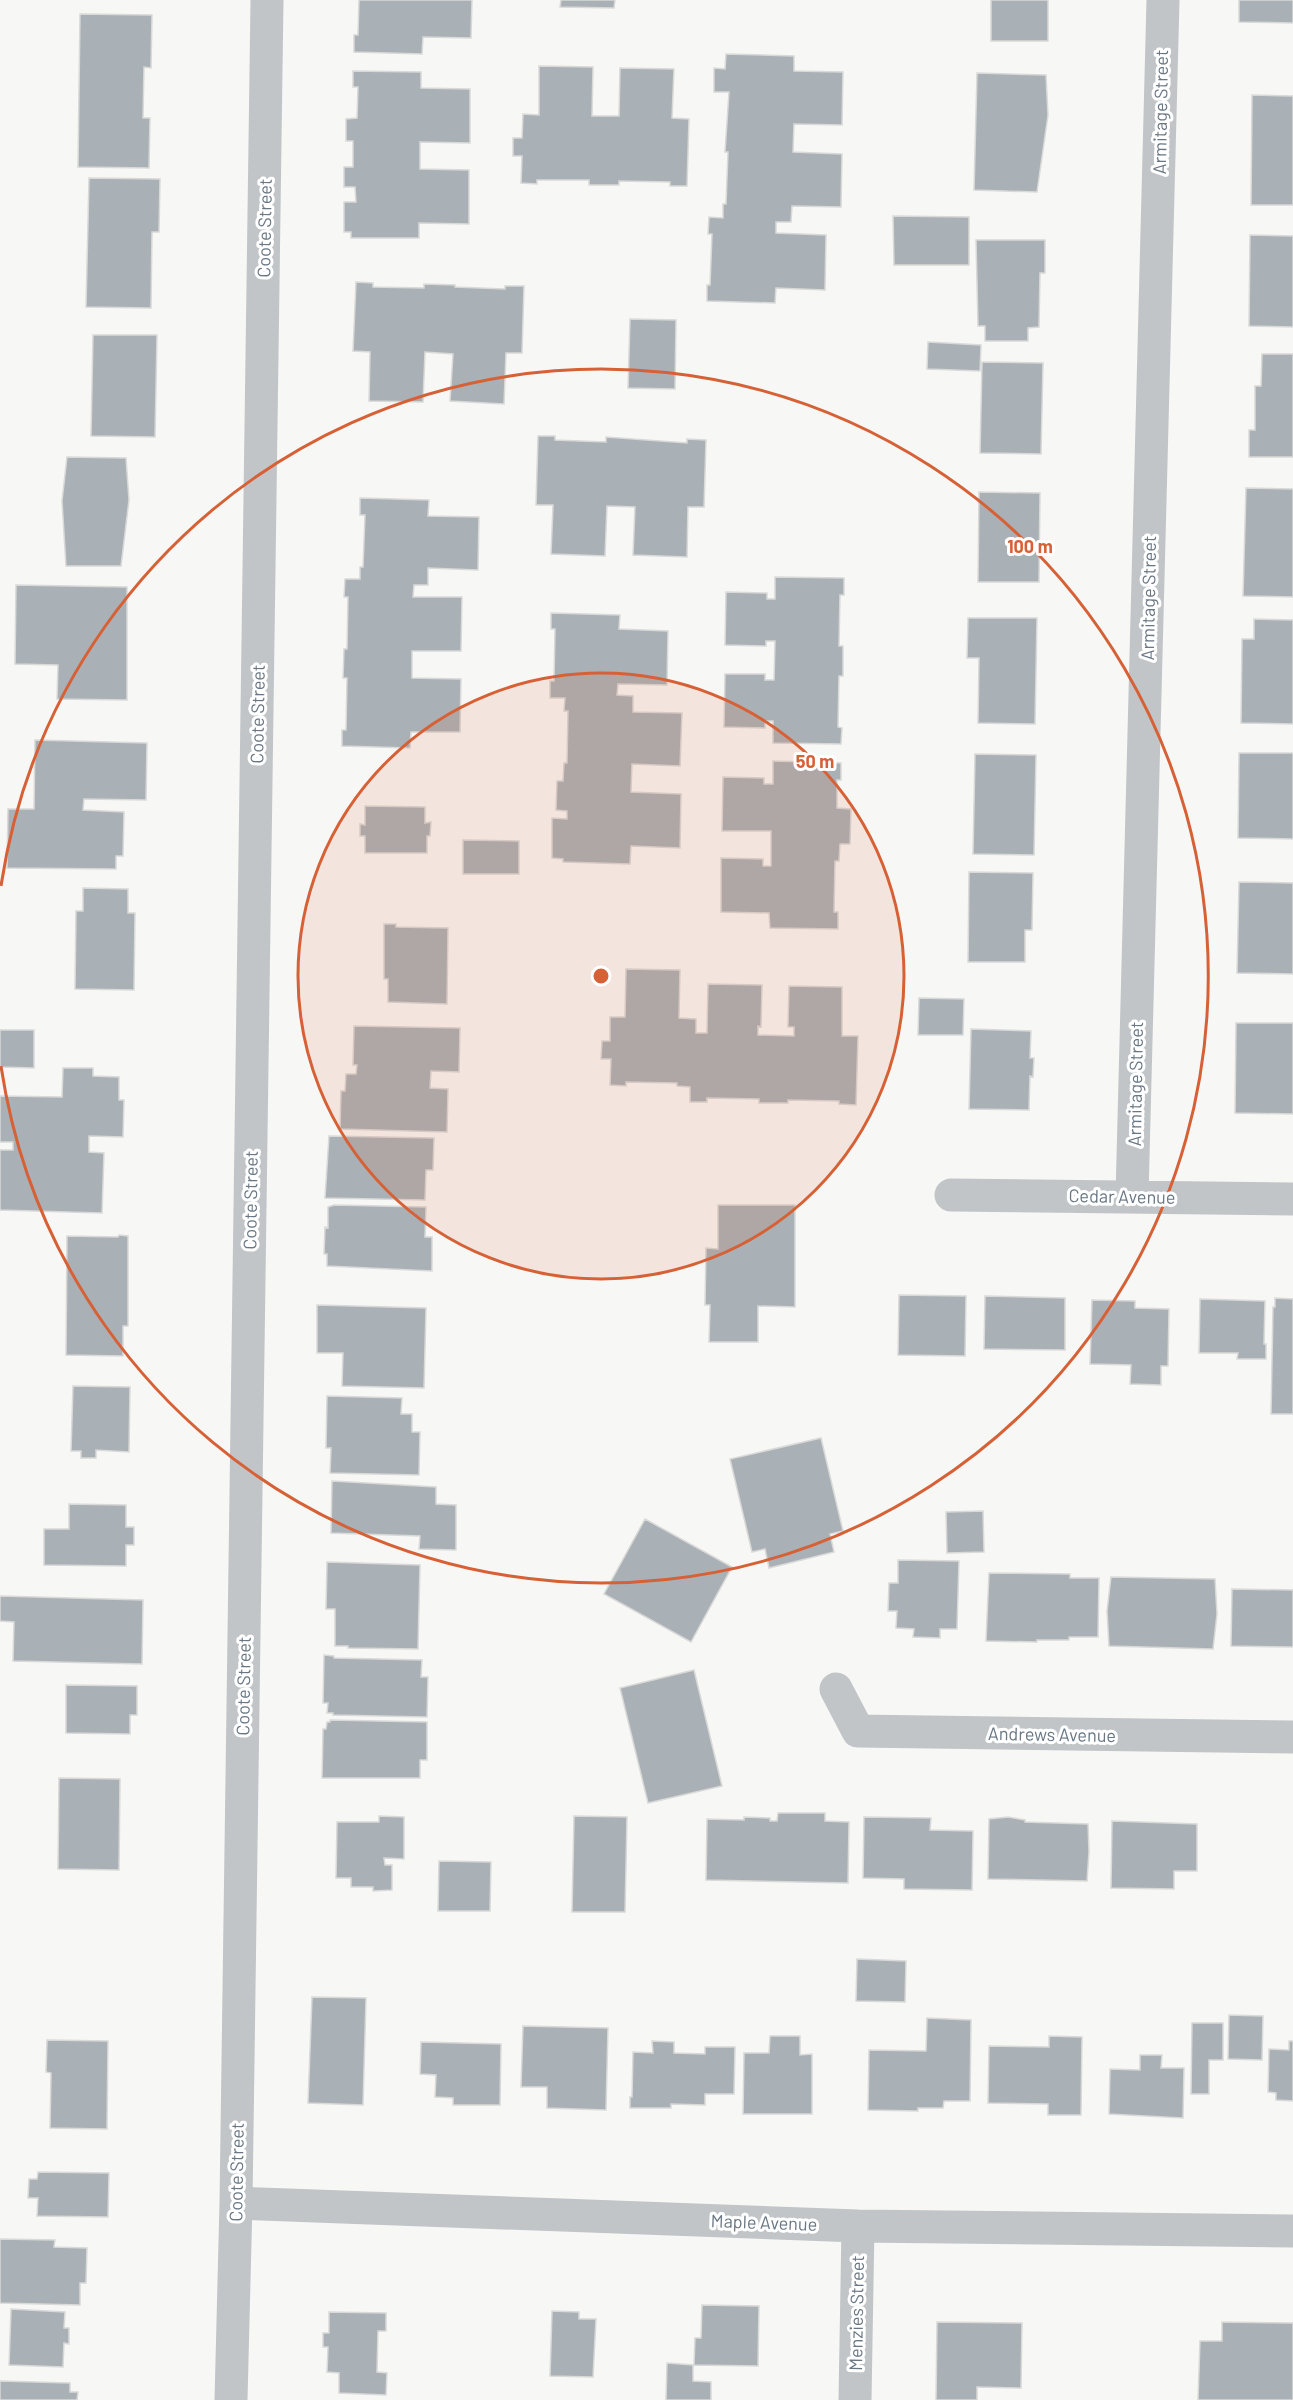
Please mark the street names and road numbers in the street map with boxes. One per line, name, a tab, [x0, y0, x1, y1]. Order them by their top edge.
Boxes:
street label: Armitage Street	[1148, 49, 1172, 175]
street label: Coote Street	[252, 178, 276, 278]
street label: Armitage Street	[1136, 535, 1160, 661]
street label: Coote Street	[245, 664, 269, 764]
street label: Armitage Street	[1123, 1021, 1147, 1147]
street label: Coote Street	[238, 1150, 262, 1250]
street label: Cedar Avenue	[1068, 1184, 1176, 1208]
street label: Coote Street	[231, 1636, 255, 1736]
street label: Andrews Avenue	[988, 1722, 1116, 1746]
street label: Coote Street	[224, 2122, 248, 2222]
street label: Maple Avenue	[710, 2209, 818, 2235]
street label: Menzies Street	[844, 2255, 868, 2371]

